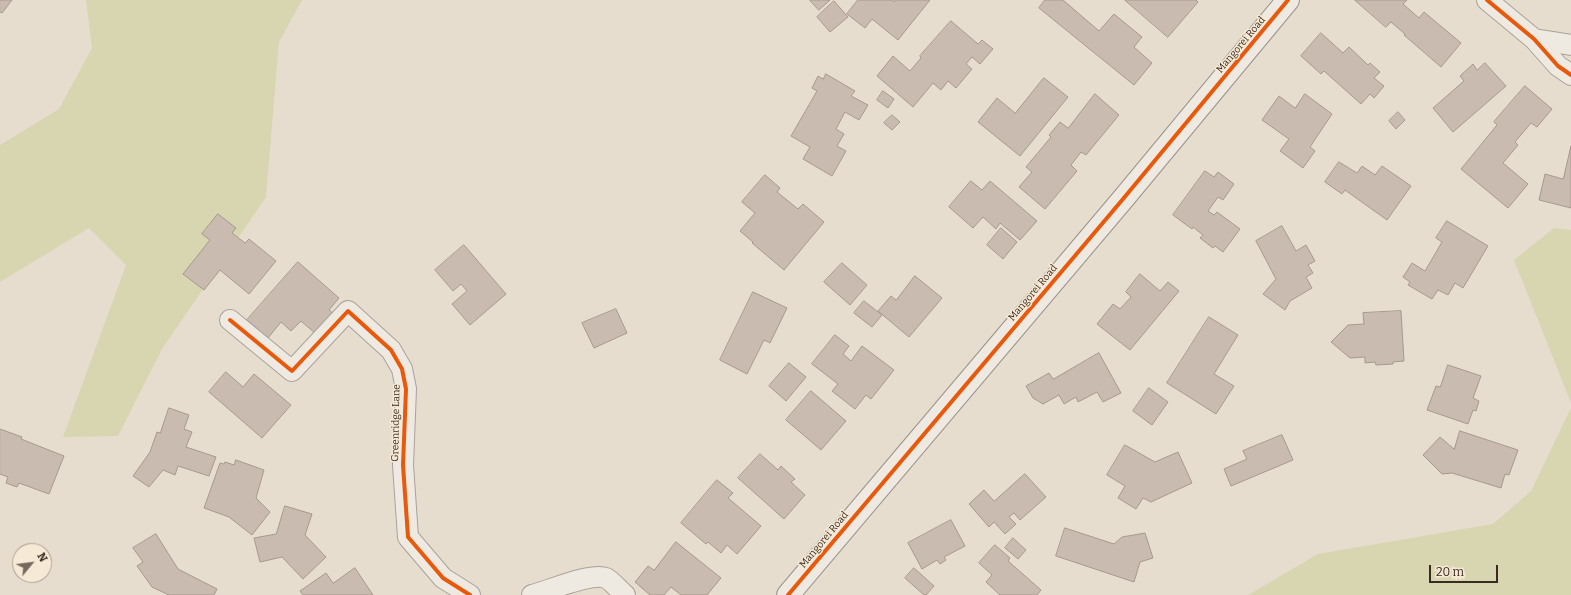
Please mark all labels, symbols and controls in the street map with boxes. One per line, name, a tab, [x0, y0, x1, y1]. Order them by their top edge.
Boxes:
street label: Mangorei Road	[1214, 14, 1268, 76]
street label: Mangorei Road	[1006, 262, 1060, 324]
street label: Greenridge Lane	[389, 384, 403, 462]
street label: Mangorei Road	[797, 509, 851, 571]
north arrow	[12, 543, 52, 583]
text: N	[34, 551, 50, 564]
scale bar	[1431, 557, 1500, 583]
text: 20 m	[1436, 565, 1464, 579]

